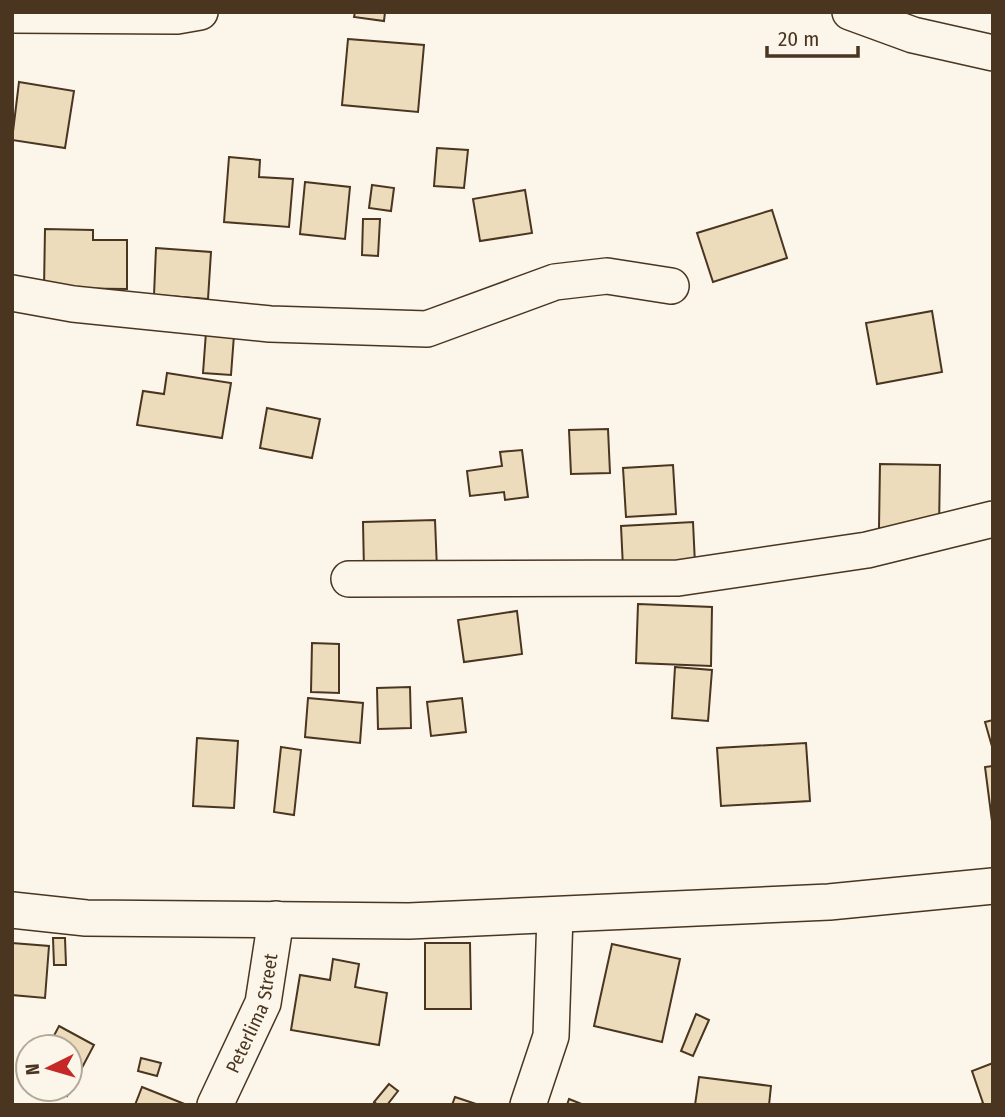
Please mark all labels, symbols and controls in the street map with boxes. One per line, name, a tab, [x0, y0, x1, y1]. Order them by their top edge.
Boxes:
scale bar	[767, 14, 858, 58]
text: 20 m	[778, 26, 819, 52]
street label: Peterlima Street	[220, 951, 282, 1076]
north arrow	[14, 1033, 84, 1103]
text: N	[21, 1063, 45, 1076]

